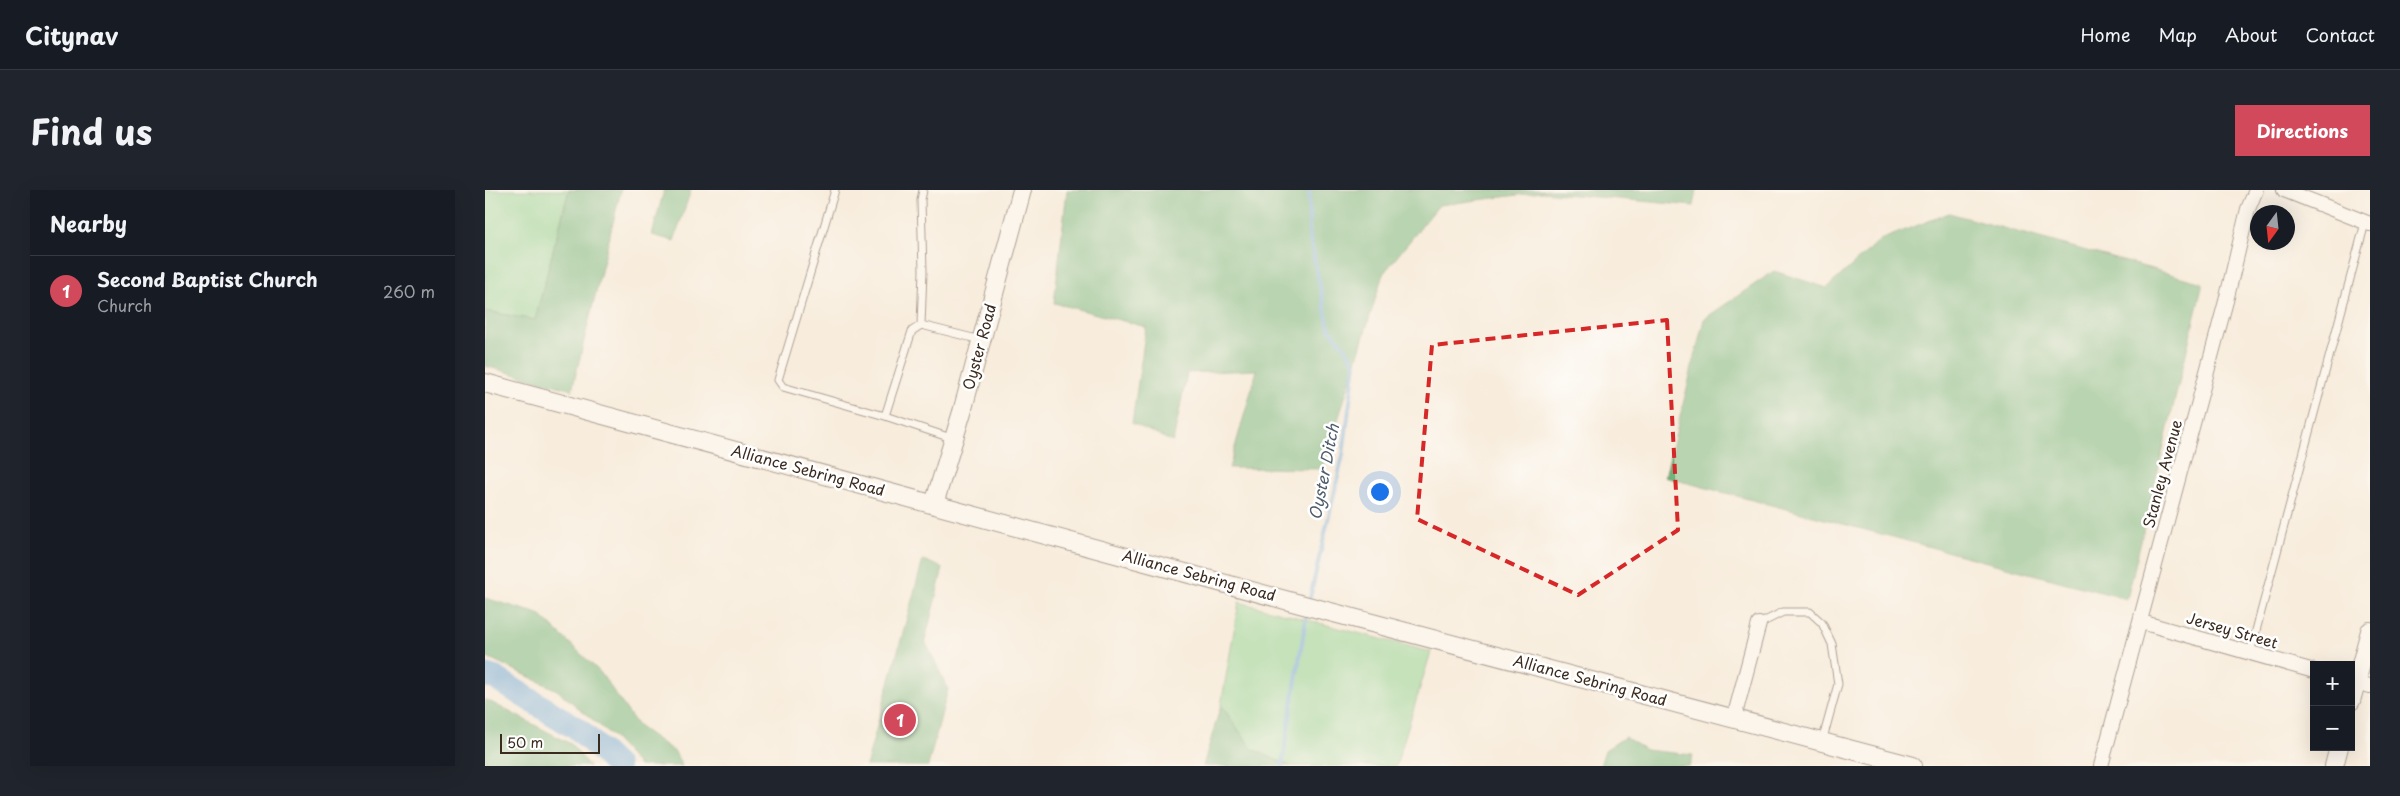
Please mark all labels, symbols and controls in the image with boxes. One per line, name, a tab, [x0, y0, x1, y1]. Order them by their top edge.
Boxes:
text: Citynav	[25, 17, 118, 53]
text: Home	[2080, 21, 2130, 48]
text: Map	[2158, 21, 2197, 48]
text: About	[2225, 21, 2277, 48]
text: Contact	[2305, 21, 2375, 48]
text: Find us	[30, 104, 152, 157]
button: Directions	[2235, 105, 2370, 156]
north arrow	[2250, 205, 2295, 250]
text: Nearby	[50, 207, 127, 239]
text: Second Baptist Church	[97, 265, 318, 293]
text: 1	[62, 279, 70, 303]
text: 260 m	[383, 279, 435, 303]
text: Church	[97, 293, 152, 317]
street label: Oyster Road	[956, 301, 1001, 392]
street label: Stanley Avenue	[2136, 417, 2187, 530]
water label: Oyster Ditch	[1302, 421, 1344, 522]
street label: Alliance Sebring Road	[729, 438, 888, 501]
your location	[1367, 479, 1393, 505]
street label: Alliance Sebring Road	[1120, 543, 1279, 606]
street label: Jersey Street	[2184, 606, 2281, 654]
street label: Alliance Sebring Road	[1511, 648, 1670, 711]
map controls	[2310, 661, 2355, 751]
button: +	[2310, 661, 2355, 706]
pin: 1	[884, 701, 916, 739]
button: −	[2310, 706, 2355, 751]
scale bar	[500, 731, 600, 754]
text: 50 m	[507, 732, 543, 753]

